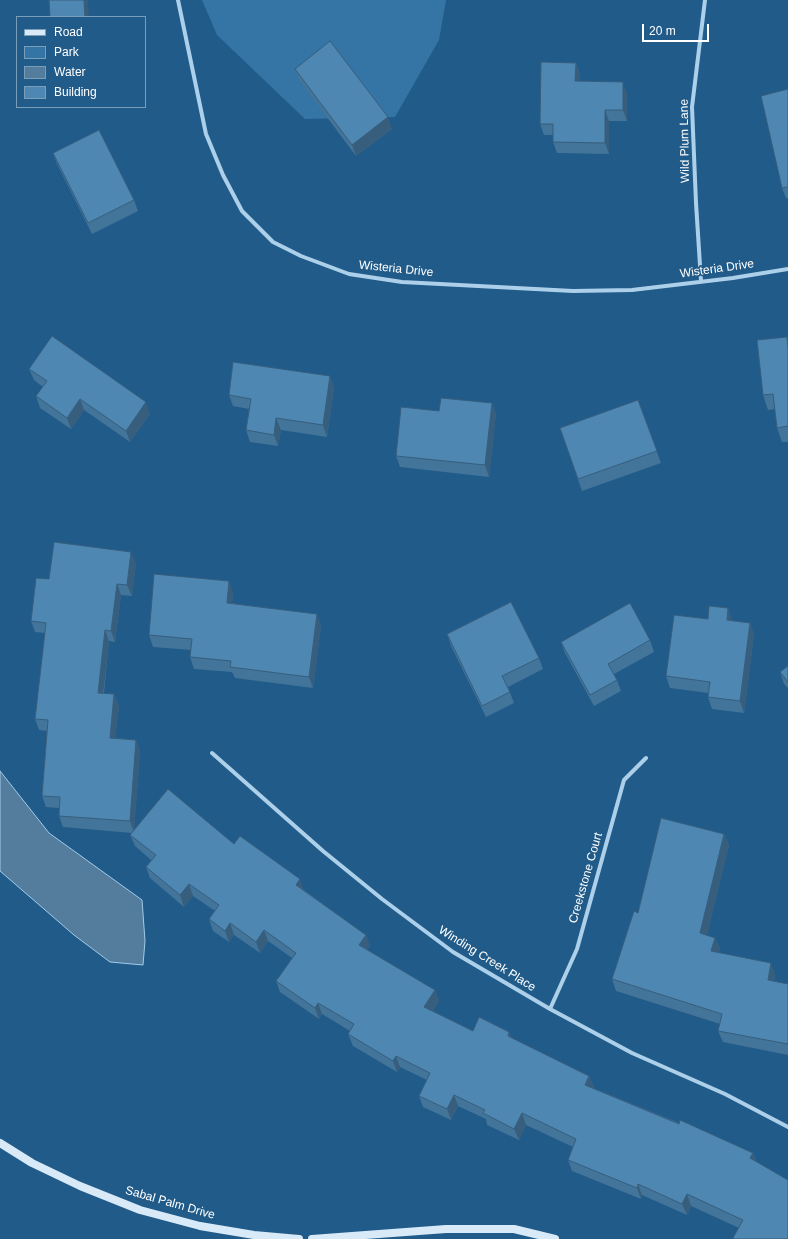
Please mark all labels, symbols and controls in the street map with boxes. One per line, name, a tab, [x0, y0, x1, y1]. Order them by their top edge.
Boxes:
legend	[16, 16, 146, 108]
scale bar	[644, 16, 711, 42]
text: 20 m	[649, 24, 676, 38]
text: Road	[54, 25, 83, 39]
text: Park	[54, 45, 79, 59]
text: Water	[54, 65, 86, 79]
text: Building	[54, 85, 97, 99]
street label: Wild Plum Lane	[677, 99, 693, 183]
street label: Wisteria Drive	[679, 257, 755, 281]
street label: Wisteria Drive	[358, 258, 434, 280]
street label: Creekstone Court	[566, 831, 606, 925]
street label: Winding Creek Place	[436, 923, 538, 995]
street label: Sabal Palm Drive	[123, 1183, 217, 1223]

